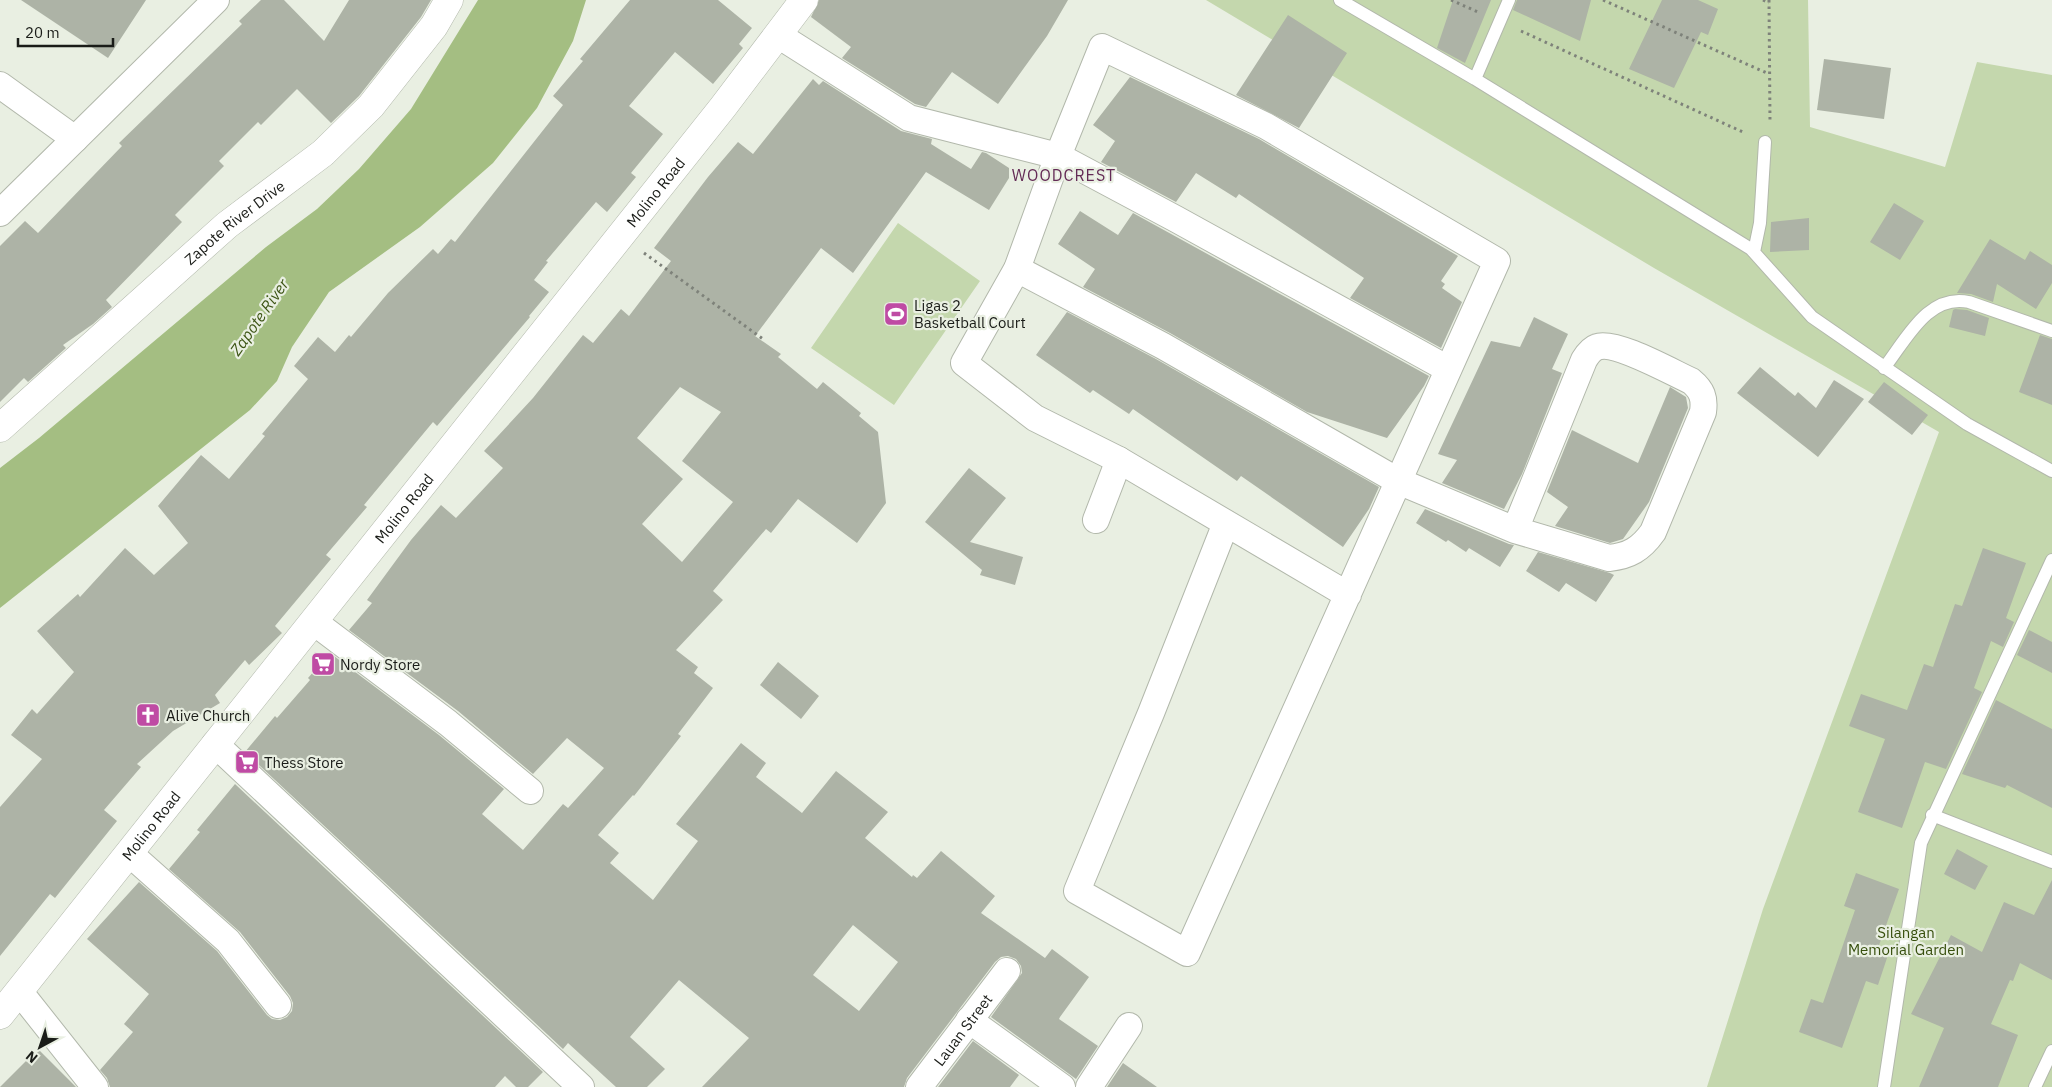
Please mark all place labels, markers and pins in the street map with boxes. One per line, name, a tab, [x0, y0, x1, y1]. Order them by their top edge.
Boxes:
place label: Ligas 2 Basketball Court	[914, 296, 1026, 332]
sports icon: Ligas 2 Basketball Court	[883, 301, 909, 327]
supermarket icon: Nordy Store	[310, 651, 336, 677]
place label: Nordy Store	[340, 655, 420, 674]
church icon: Alive Church	[135, 702, 161, 728]
place label: Alive Church	[166, 706, 250, 725]
supermarket icon: Thess Store	[234, 749, 260, 775]
place label: Thess Store	[264, 753, 343, 772]

